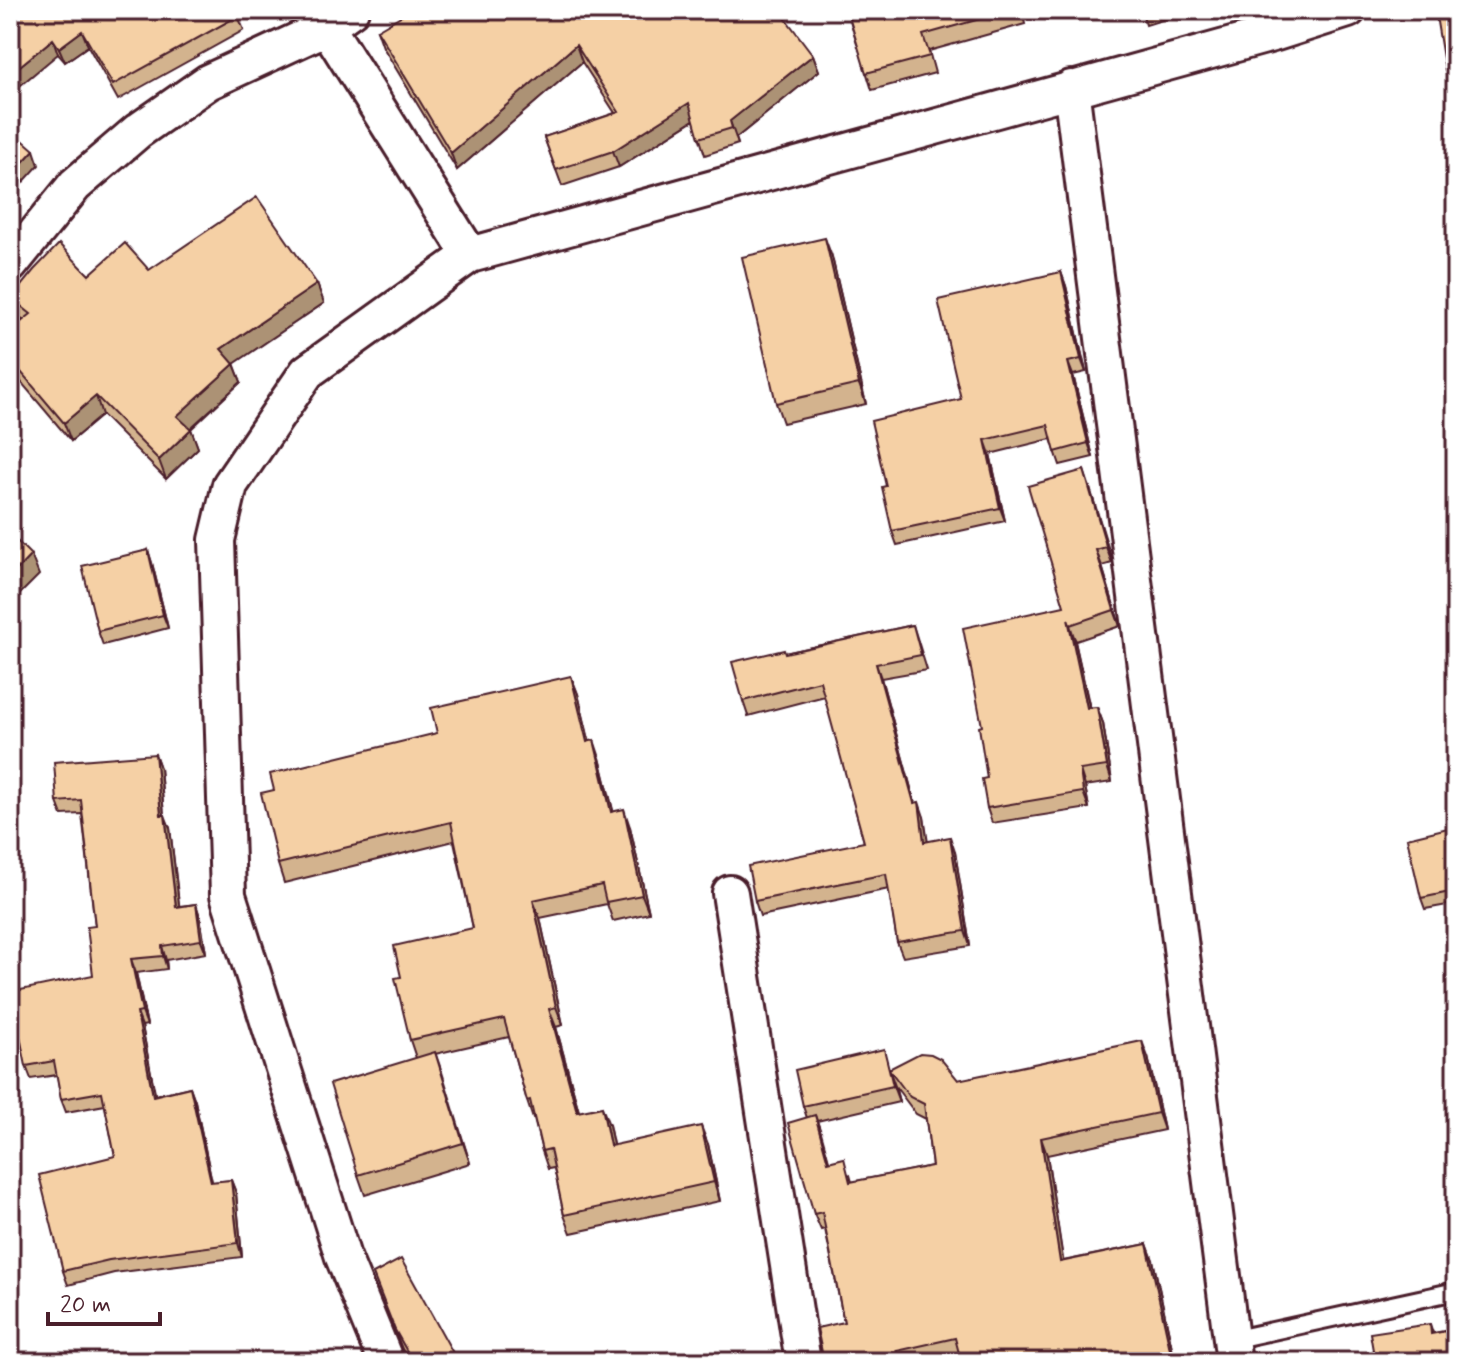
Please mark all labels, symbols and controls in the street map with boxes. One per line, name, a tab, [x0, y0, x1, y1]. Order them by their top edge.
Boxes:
scale bar	[48, 1276, 160, 1326]
text: 20 m	[60, 1290, 111, 1321]

